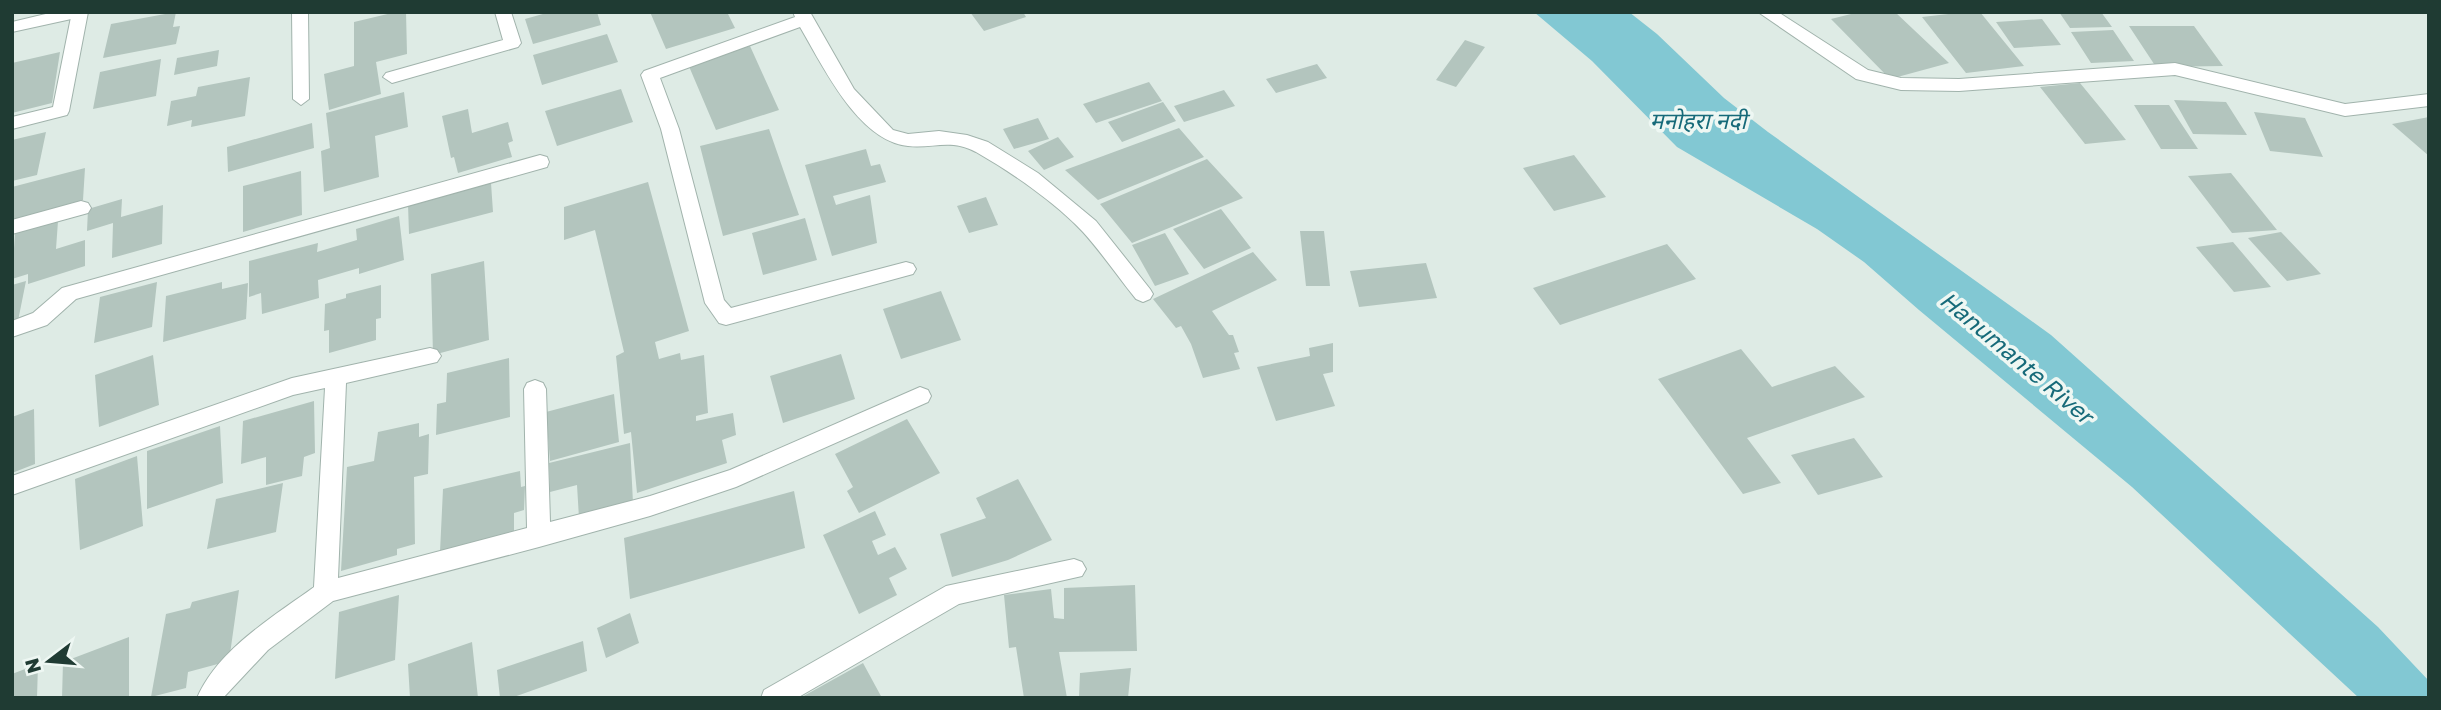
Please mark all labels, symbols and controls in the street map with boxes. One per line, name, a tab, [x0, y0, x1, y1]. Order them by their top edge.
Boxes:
water label: मनोहरा नदी	[1650, 106, 1750, 134]
water label: Hanumante River	[1935, 285, 2101, 431]
north arrow	[14, 626, 84, 696]
text: N	[19, 656, 45, 676]

